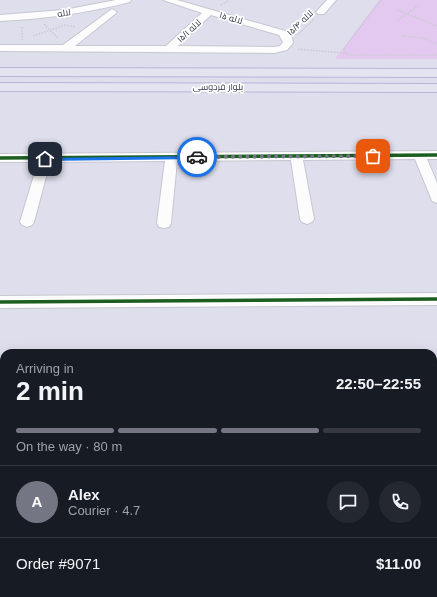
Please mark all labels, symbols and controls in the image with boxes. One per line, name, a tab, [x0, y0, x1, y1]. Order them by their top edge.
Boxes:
street label: لاله	[57, 7, 72, 19]
street label: لاله ۱۵/۴	[285, 8, 315, 38]
street label: لاله ۱۵	[218, 10, 244, 26]
street label: لاله ۱۵/۱	[175, 17, 203, 45]
street label: بلوار فردوسی	[193, 82, 243, 92]
courier	[177, 137, 217, 177]
pin	[356, 139, 390, 173]
pin	[28, 142, 62, 176]
icon: bag	[362, 145, 384, 167]
icon: car	[186, 146, 208, 168]
icon: home	[34, 148, 56, 170]
text: Arriving in	[16, 361, 74, 376]
text: 22:50–22:55	[336, 375, 421, 392]
text: 2 min	[16, 376, 84, 406]
text: On the way · 80 m	[16, 439, 122, 454]
button: chat	[327, 481, 369, 523]
button: phone	[379, 481, 421, 523]
text: Alex	[68, 486, 100, 503]
text: A	[32, 493, 42, 510]
text: Courier · 4.7	[68, 503, 140, 518]
text: Order #9071	[16, 555, 100, 572]
text: $11.00	[376, 555, 421, 572]

